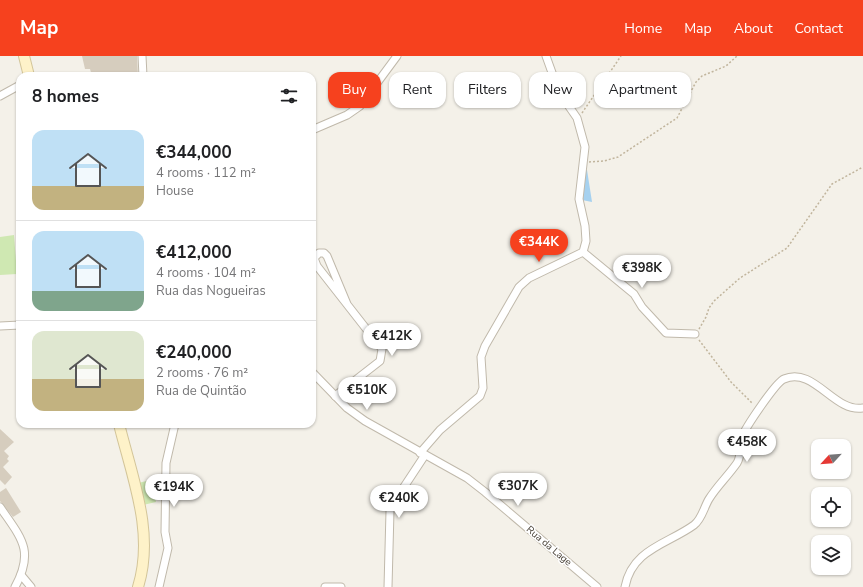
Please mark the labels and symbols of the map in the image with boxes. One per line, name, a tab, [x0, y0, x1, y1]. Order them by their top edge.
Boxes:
pin: €344K	[511, 229, 567, 263]
pin: €398K	[614, 255, 670, 289]
pin: €412K	[364, 323, 420, 357]
pin: €510K	[339, 377, 395, 411]
pin: €458K	[719, 429, 775, 463]
north arrow	[811, 439, 851, 479]
pin: €307K	[490, 473, 546, 507]
pin: €194K	[146, 474, 202, 508]
pin: €240K	[371, 485, 427, 519]
street label: Rua da Lage	[523, 523, 575, 569]

